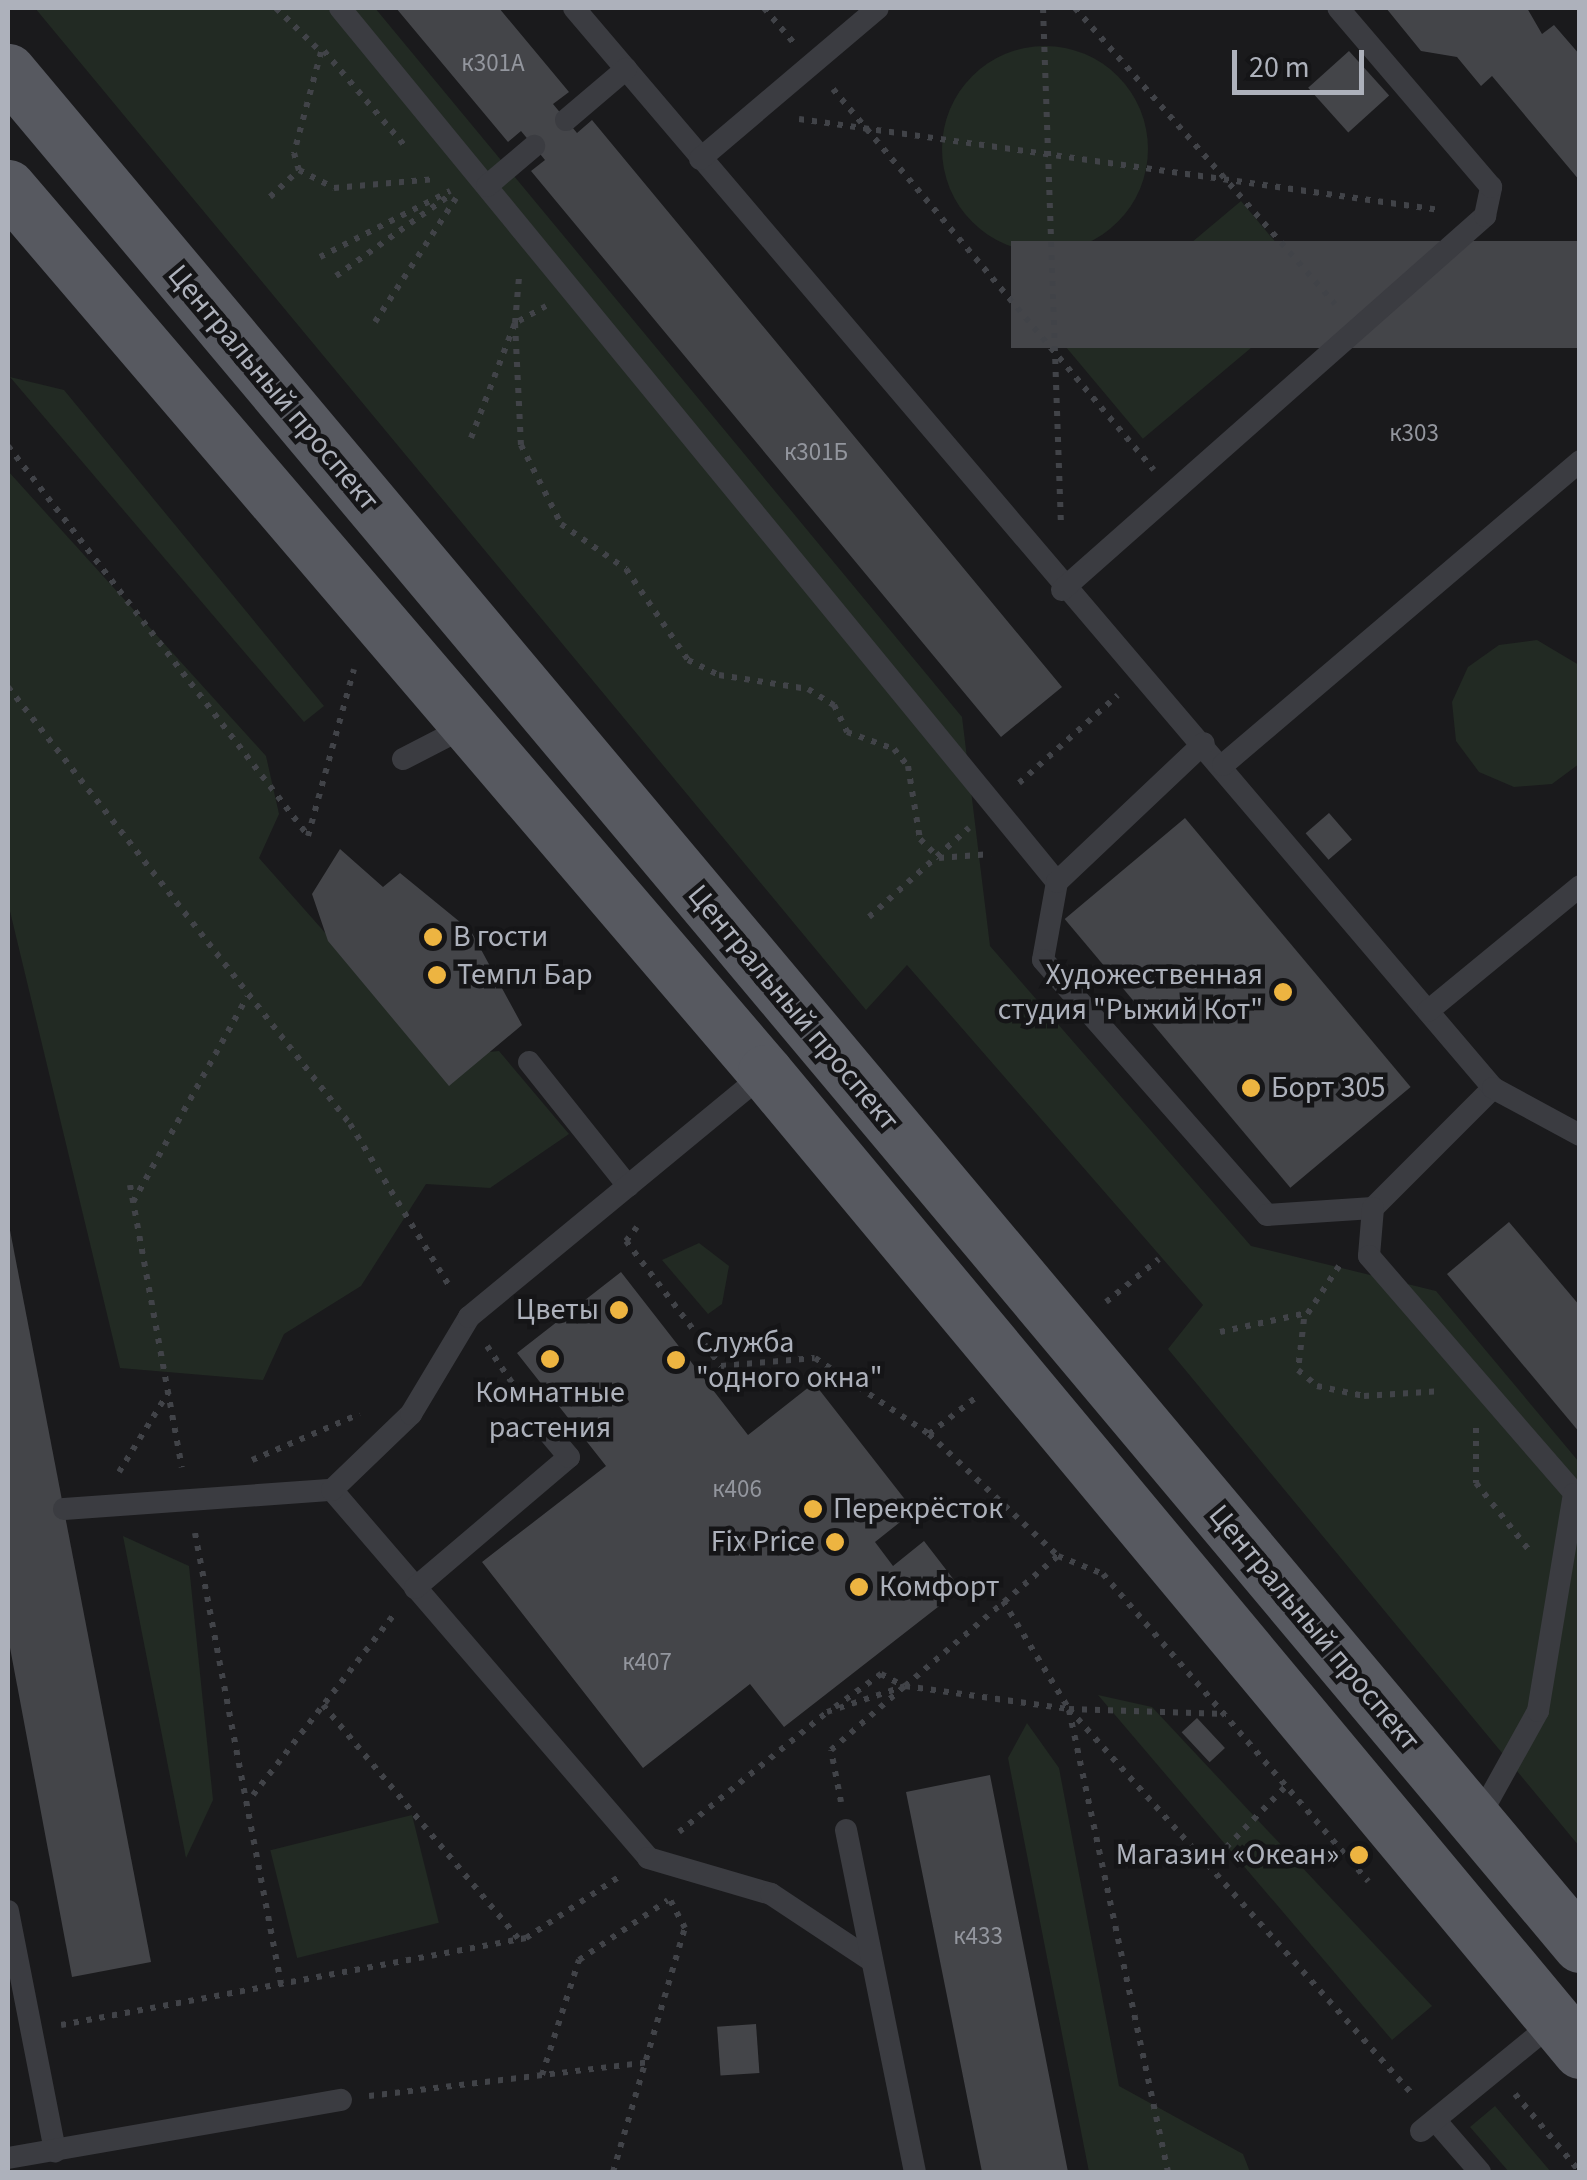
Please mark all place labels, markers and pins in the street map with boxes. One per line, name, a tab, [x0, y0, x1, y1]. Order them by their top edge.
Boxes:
place label: В гости	[453, 919, 548, 955]
marker: В гости	[422, 926, 444, 948]
place label: Темпл Бар	[457, 957, 593, 993]
place label: Художественная студия "Рыжий Кот"	[998, 957, 1263, 1028]
marker: Темпл Бар	[426, 964, 448, 986]
marker: Художественная студия "Рыжий Кот"	[1272, 981, 1294, 1003]
place label: Борт 305	[1271, 1070, 1385, 1106]
marker: Борт 305	[1240, 1077, 1262, 1099]
place label: Цветы	[516, 1292, 599, 1328]
marker: Цветы	[608, 1299, 630, 1321]
place label: Служба "одного окна"	[696, 1325, 882, 1396]
marker: Комнатные растения	[539, 1348, 561, 1370]
marker: Служба "одного окна"	[665, 1349, 687, 1371]
place label: Комнатные растения	[475, 1375, 625, 1446]
place label: Перекрёсток	[833, 1491, 1003, 1527]
marker: Перекрёсток	[802, 1498, 824, 1520]
place label: Fix Price	[711, 1524, 815, 1560]
marker: Fix Price	[824, 1531, 846, 1553]
place label: Комфорт	[879, 1569, 1000, 1605]
marker: Комфорт	[848, 1576, 870, 1598]
place label: Магазин «Океан»	[1116, 1837, 1339, 1873]
marker: Магазин «Океан»	[1348, 1844, 1370, 1866]

